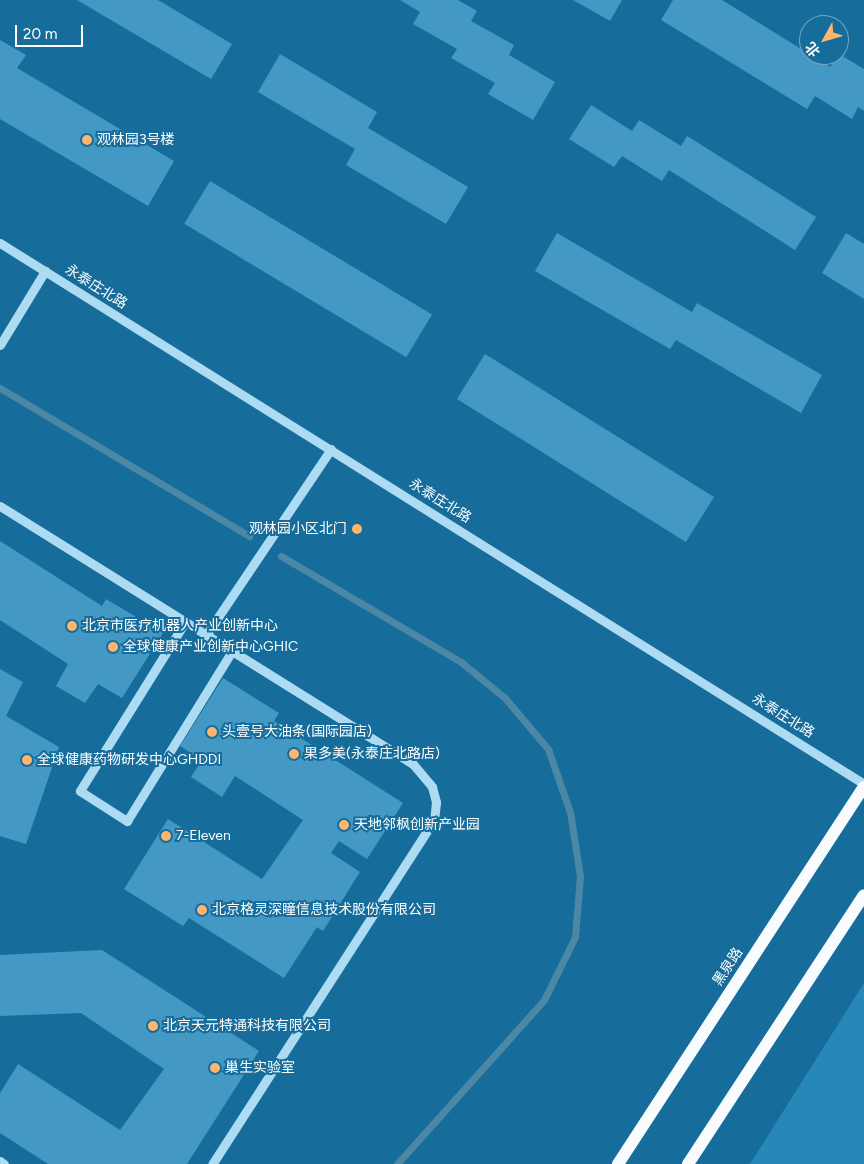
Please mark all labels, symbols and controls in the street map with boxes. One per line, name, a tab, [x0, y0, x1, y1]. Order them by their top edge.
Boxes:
scale bar	[18, 15, 85, 47]
north arrow	[799, 15, 849, 65]
text: 20 m	[23, 25, 57, 43]
text: 北	[802, 38, 824, 60]
place label: 观林园3号楼	[97, 132, 175, 148]
marker: 观林园3号楼	[81, 134, 93, 146]
street label: 永泰庄北路	[62, 261, 130, 313]
street label: 永泰庄北路	[406, 475, 474, 527]
place label: 观林园小区北门	[249, 521, 347, 537]
marker: 观林园小区北门	[351, 523, 363, 535]
place label: 北京市医疗机器人产业创新中心	[82, 618, 278, 634]
marker: 北京市医疗机器人产业创新中心	[66, 620, 78, 632]
place label: 全球健康产业创新中心GHIC	[123, 639, 298, 655]
marker: 全球健康产业创新中心GHIC	[107, 641, 119, 653]
street label: 永泰庄北路	[749, 690, 817, 742]
place label: 头壹号大油条(国际园店)	[222, 724, 372, 740]
marker: 头壹号大油条(国际园店)	[206, 726, 218, 738]
place label: 果多美(永泰庄北路店)	[304, 746, 440, 762]
marker: 果多美(永泰庄北路店)	[288, 748, 300, 760]
place label: 全球健康药物研发中心GHDDI	[37, 752, 221, 768]
marker: 全球健康药物研发中心GHDDI	[21, 754, 33, 766]
place label: 天地邻枫创新产业园	[354, 817, 480, 833]
marker: 天地邻枫创新产业园	[338, 819, 350, 831]
place label: 7-Eleven	[176, 828, 231, 844]
marker: 7-Eleven	[160, 830, 172, 842]
place label: 北京格灵深瞳信息技术股份有限公司	[212, 902, 436, 918]
marker: 北京格灵深瞳信息技术股份有限公司	[196, 904, 208, 916]
street label: 黑泉路	[710, 945, 746, 989]
place label: 北京天元特通科技有限公司	[163, 1018, 331, 1034]
marker: 北京天元特通科技有限公司	[147, 1020, 159, 1032]
place label: 巢生实验室	[225, 1060, 295, 1076]
marker: 巢生实验室	[209, 1062, 221, 1074]

